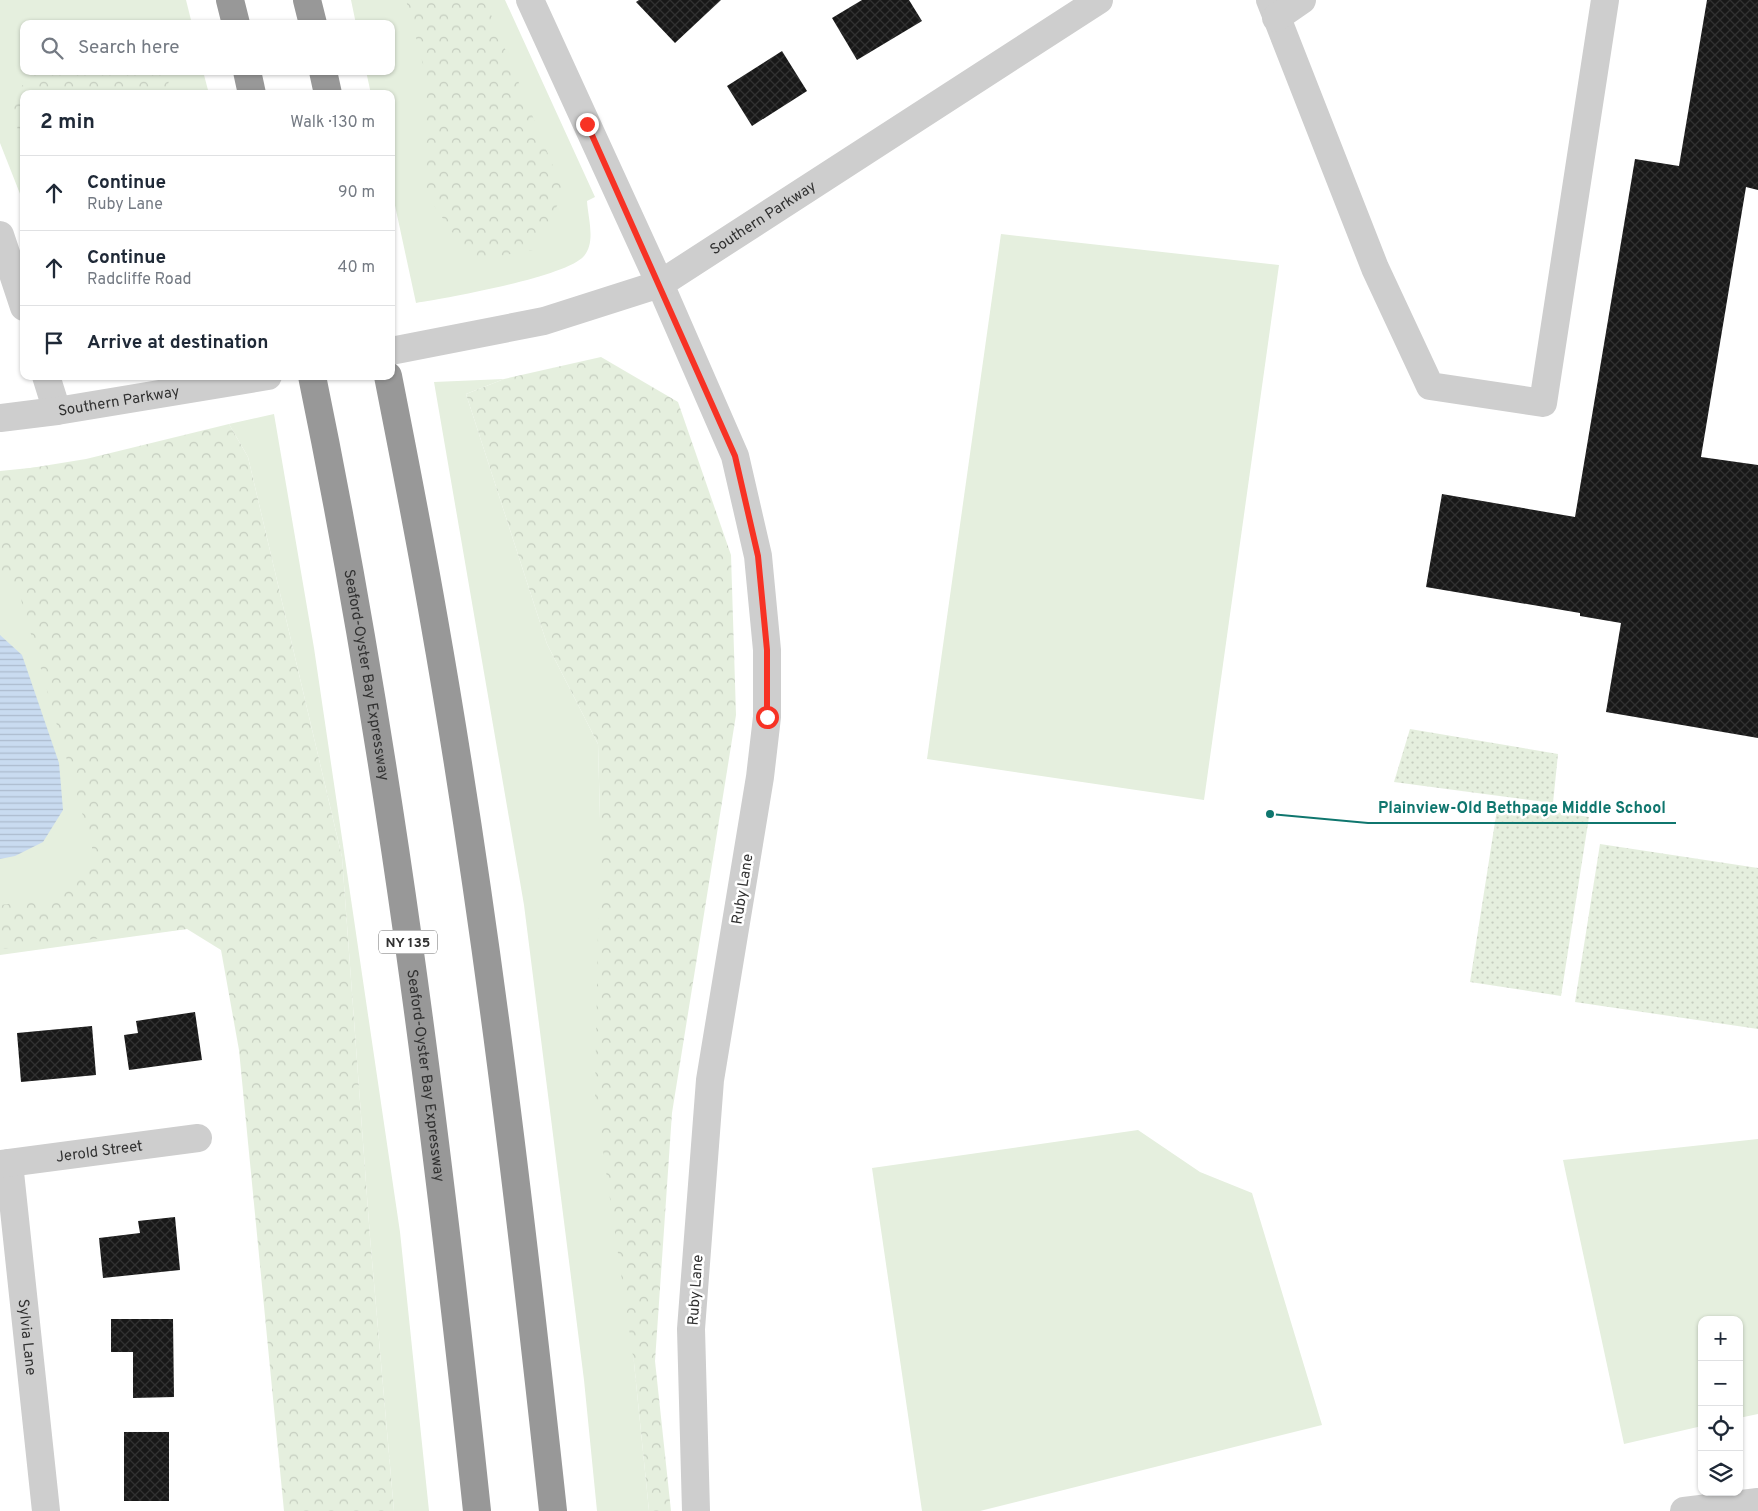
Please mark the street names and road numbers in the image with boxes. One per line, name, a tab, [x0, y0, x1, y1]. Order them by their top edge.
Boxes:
street label: Southern Parkway	[707, 177, 820, 260]
street label: Southern Parkway	[57, 383, 181, 422]
street label: Seaford-Oyster Bay Expressway	[338, 568, 393, 782]
street label: Ruby Lane	[729, 853, 758, 926]
road number: NY 135	[379, 930, 437, 954]
street label: Seaford-Oyster Bay Expressway	[401, 968, 448, 1183]
street label: Jerold Street	[55, 1137, 144, 1168]
street label: Ruby Lane	[685, 1254, 708, 1326]
street label: Sylvia Lane	[13, 1298, 40, 1376]

